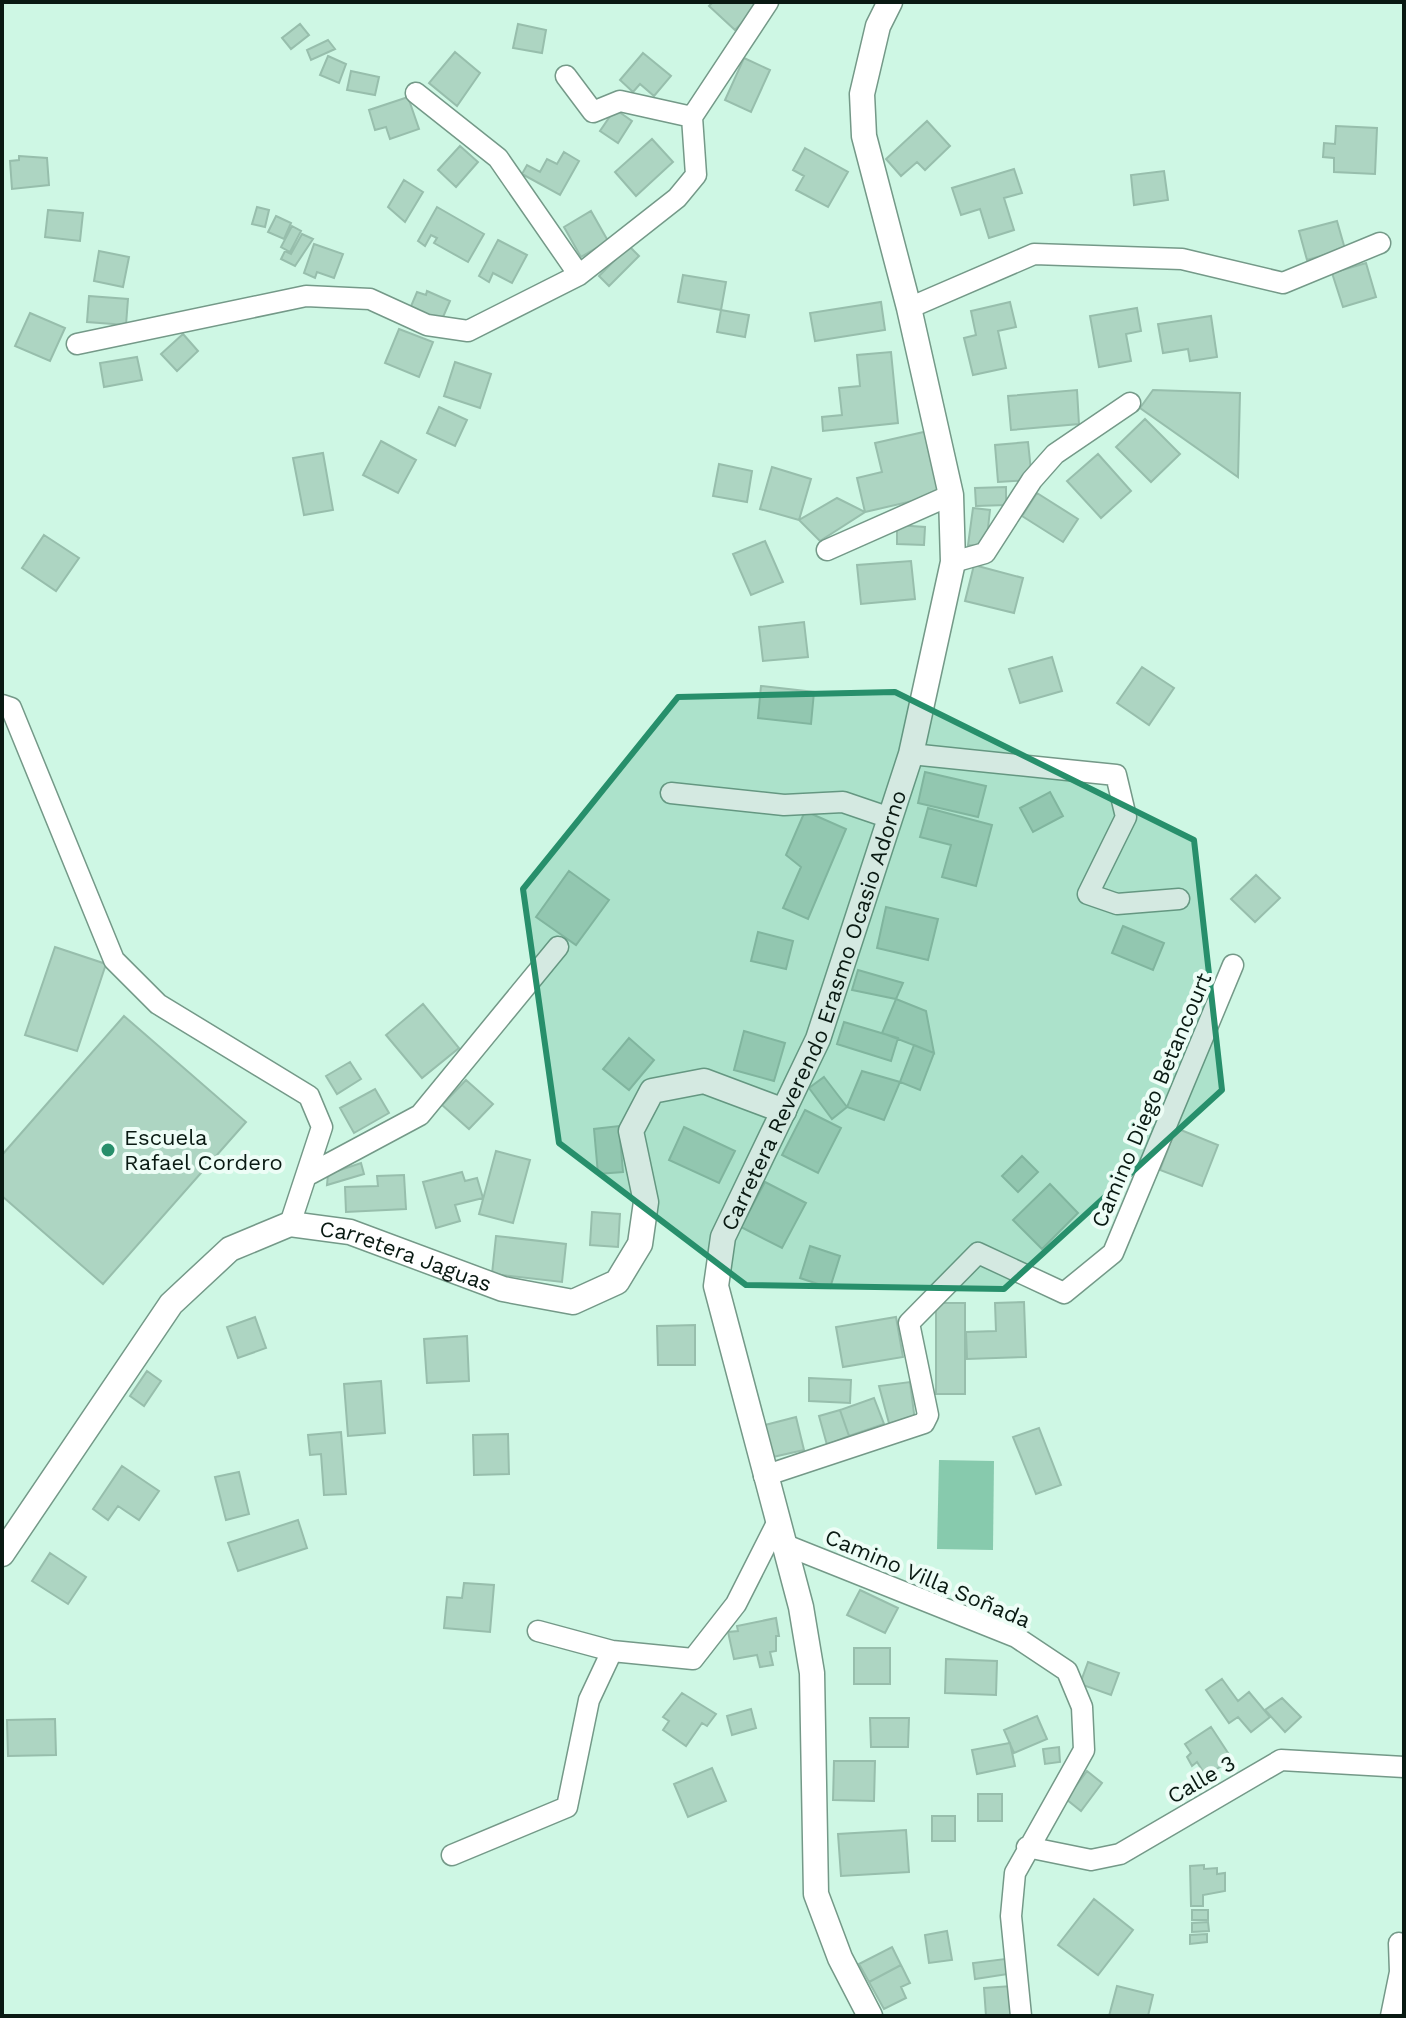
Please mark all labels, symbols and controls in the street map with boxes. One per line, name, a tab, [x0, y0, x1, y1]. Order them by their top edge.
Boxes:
street label: Carretera Reverendo Erasmo Ocasio Adorno	[716, 787, 911, 1235]
street label: Camino Diego Betancourt	[1086, 969, 1217, 1231]
place label: Escuela Rafael Cordero	[124, 1125, 283, 1175]
marker: Escuela Rafael Cordero	[99, 1141, 117, 1159]
street label: Carretera Jaguas	[318, 1216, 495, 1297]
street label: Camino Villa Soñada	[821, 1524, 1034, 1633]
street label: Calle 3	[1163, 1750, 1240, 1809]

